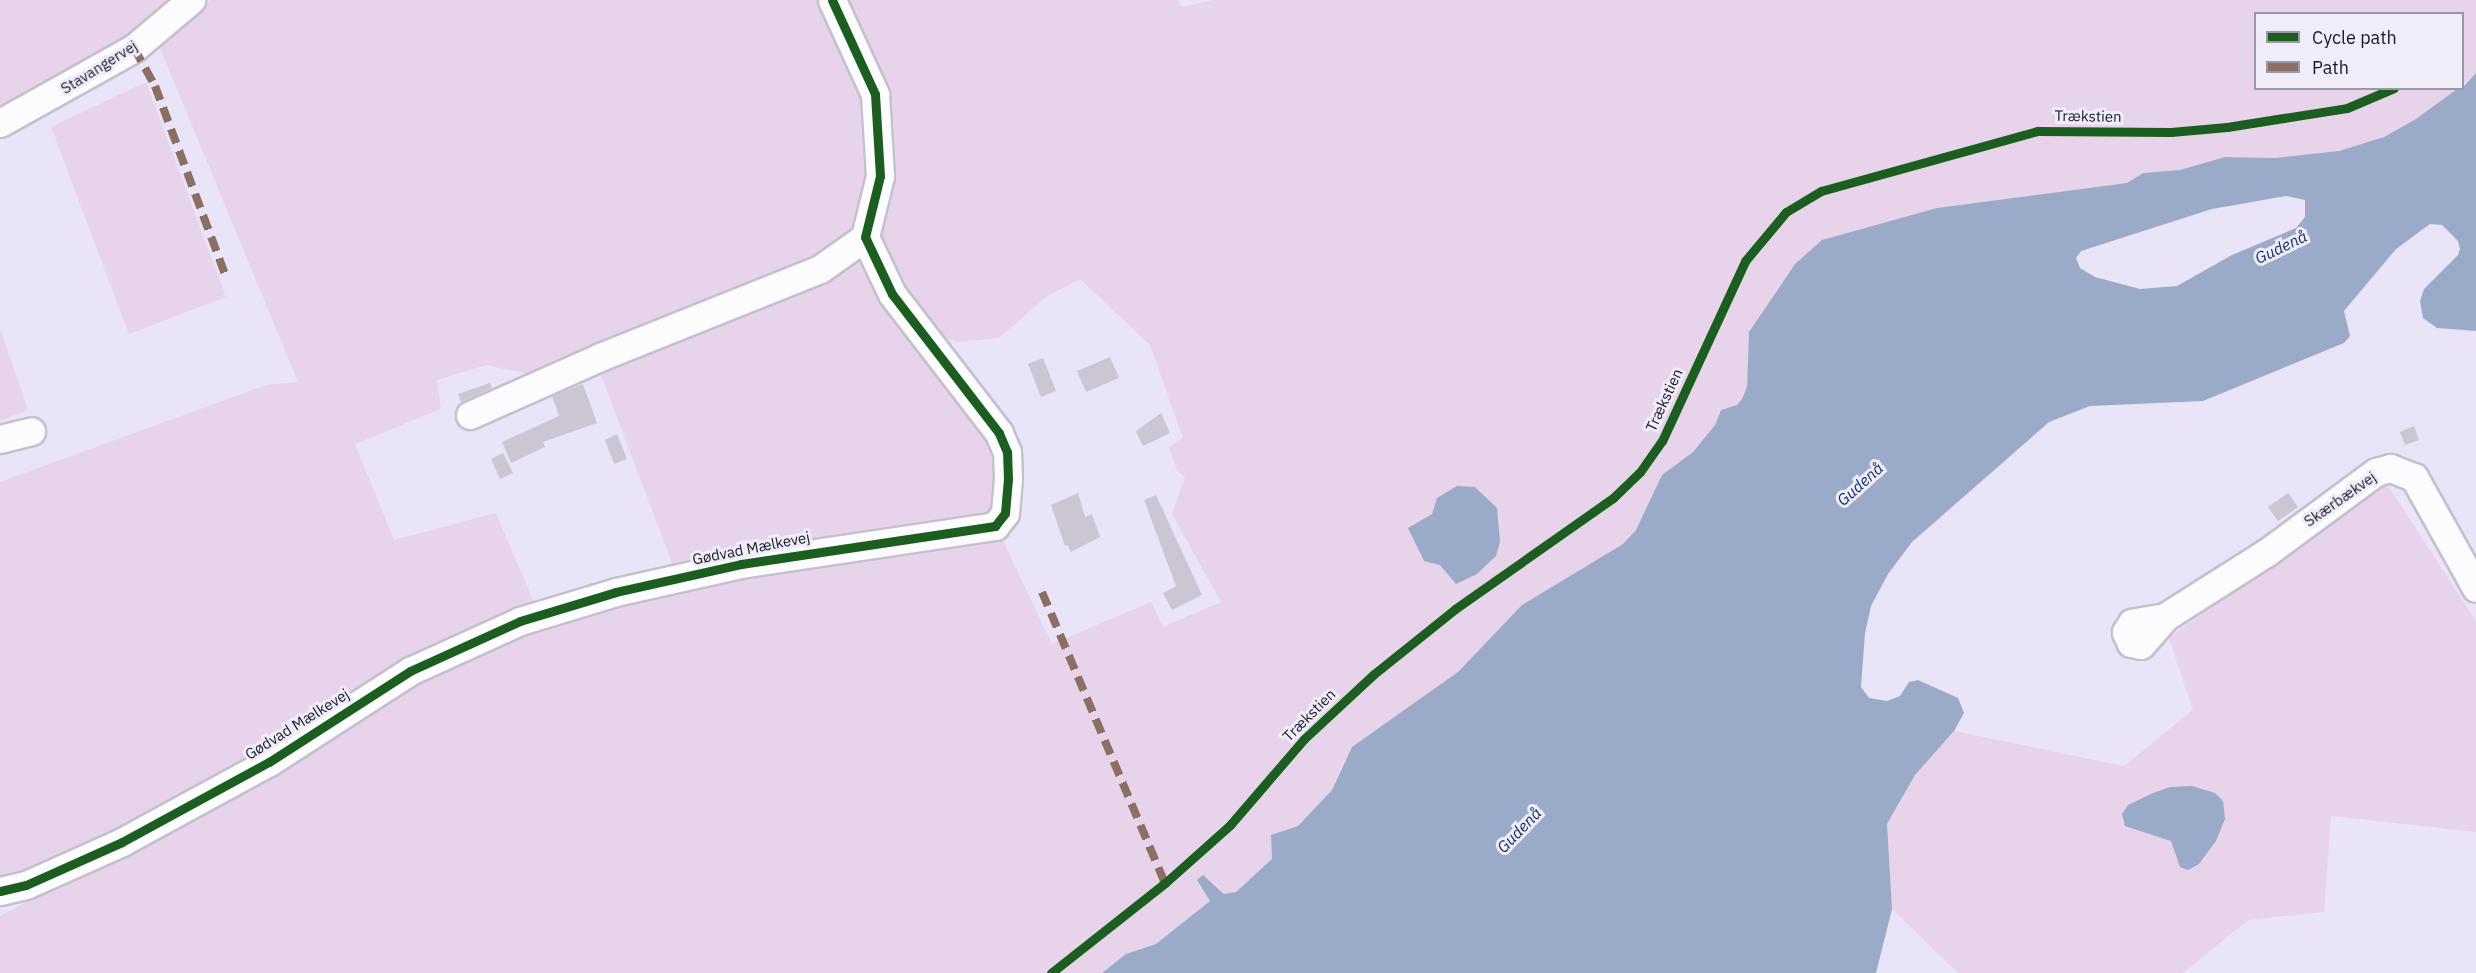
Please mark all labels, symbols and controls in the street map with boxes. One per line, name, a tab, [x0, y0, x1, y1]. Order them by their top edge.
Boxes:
legend	[2254, 12, 2464, 90]
text: Cycle path	[2312, 26, 2397, 49]
street label: Stavangervej	[58, 36, 140, 98]
text: Path	[2312, 56, 2349, 79]
street label: Trækstien	[2054, 106, 2122, 126]
water label: Gudenå	[2252, 226, 2310, 268]
street label: Trækstien	[1642, 366, 1686, 434]
water label: Gudenå	[1833, 458, 1887, 510]
street label: Skærbækvej	[2301, 468, 2379, 530]
street label: Gødvad Mælkevej	[691, 528, 811, 568]
street label: Gødvad Mælkevej	[242, 685, 352, 763]
street label: Trækstien	[1279, 685, 1339, 745]
water label: Gudenå	[1493, 803, 1545, 857]

